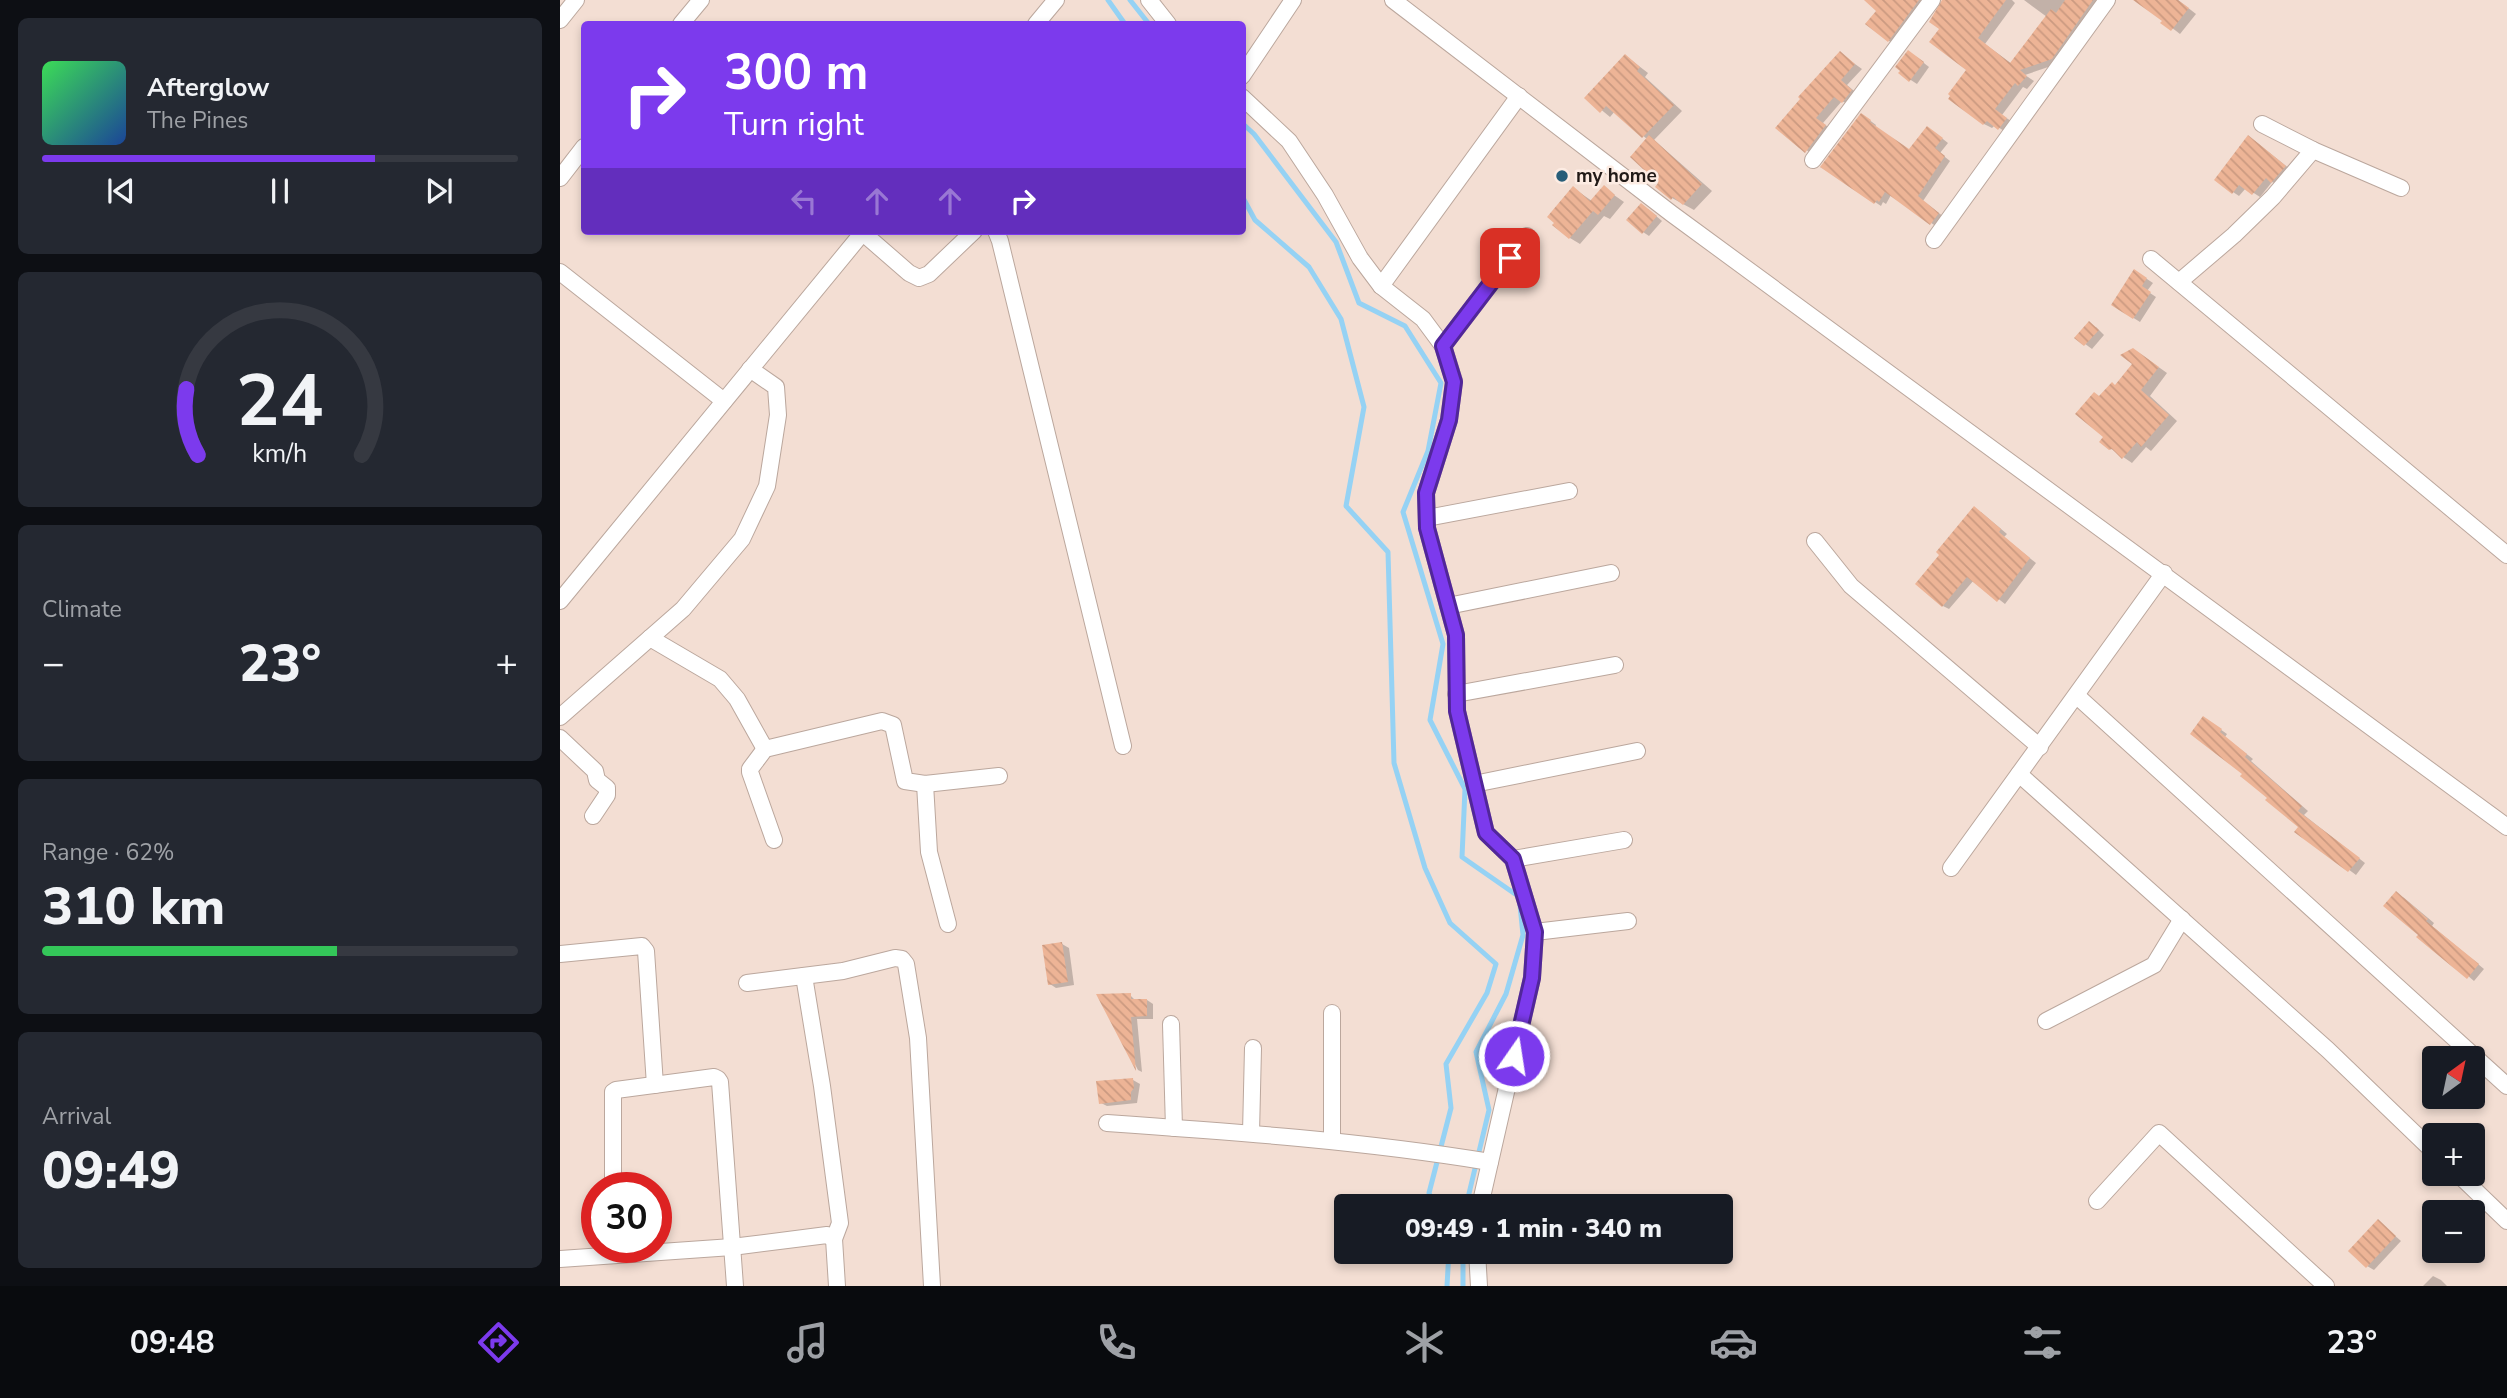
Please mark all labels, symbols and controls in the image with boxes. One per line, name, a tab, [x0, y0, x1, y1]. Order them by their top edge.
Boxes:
text: 300 m	[724, 39, 868, 106]
icon: right	[609, 49, 700, 140]
text: Afterglow	[147, 70, 270, 105]
text: Turn right	[724, 103, 864, 146]
text: The Pines	[147, 105, 248, 136]
place label: my home	[1576, 163, 1657, 189]
marker: my home	[1554, 168, 1570, 184]
icon: previous	[102, 172, 140, 210]
icon: pause	[261, 172, 299, 210]
icon: next	[420, 172, 458, 210]
icon: left	[785, 182, 823, 220]
icon: ahead	[858, 182, 896, 220]
icon: ahead	[931, 182, 969, 220]
icon: right	[1004, 182, 1042, 220]
pin	[1480, 228, 1540, 288]
icon: arrive	[1491, 239, 1529, 277]
text: 24	[236, 352, 324, 452]
text: km/h	[252, 437, 308, 471]
text: Climate	[42, 594, 122, 625]
text: 23°	[239, 628, 321, 699]
text: −	[42, 638, 65, 689]
text: +	[495, 638, 518, 689]
text: Range · 62%	[42, 837, 174, 868]
text: 310 km	[42, 871, 225, 942]
position arrow	[1477, 1019, 1551, 1093]
north arrow	[2422, 1046, 2485, 1110]
map controls	[2422, 1046, 2485, 1263]
text: Arrival	[42, 1101, 111, 1132]
button: +	[2422, 1123, 2485, 1186]
text: 09:49	[42, 1135, 180, 1206]
speed limit sign: 30	[581, 1172, 672, 1263]
button: −	[2422, 1200, 2485, 1263]
text: 09:49 · 1 min · 340 m	[1405, 1211, 1662, 1246]
icon: directions	[474, 1318, 523, 1367]
icon: music	[783, 1318, 832, 1367]
icon: phone	[1092, 1318, 1141, 1367]
icon: climate	[1400, 1318, 1449, 1367]
icon: car	[1709, 1318, 1758, 1367]
icon: filters	[2018, 1318, 2067, 1367]
text: 09:48	[130, 1321, 215, 1364]
text: 23°	[2327, 1321, 2377, 1364]

